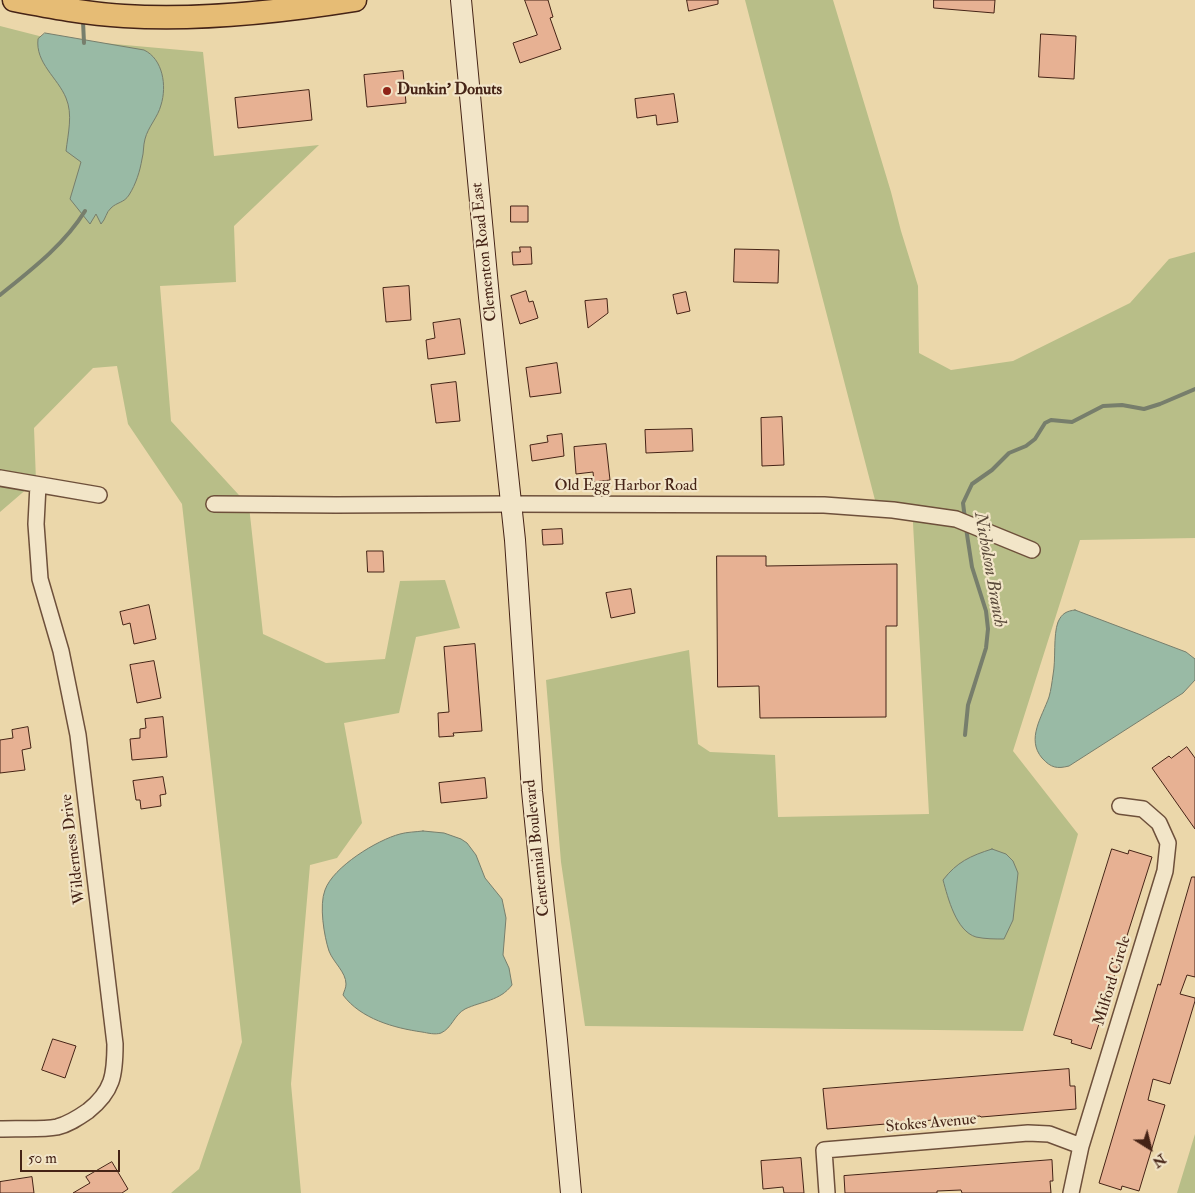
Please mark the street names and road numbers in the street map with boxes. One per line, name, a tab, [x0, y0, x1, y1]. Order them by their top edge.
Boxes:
street label: Clementon Road East	[468, 182, 502, 322]
street label: Old Egg Harbor Road	[555, 477, 697, 497]
street label: Centennial Boulevard	[521, 779, 555, 917]
street label: Wilderness Drive	[58, 793, 90, 905]
street label: Milford Circle	[1090, 934, 1136, 1028]
street label: Stokes Avenue	[885, 1110, 977, 1138]

